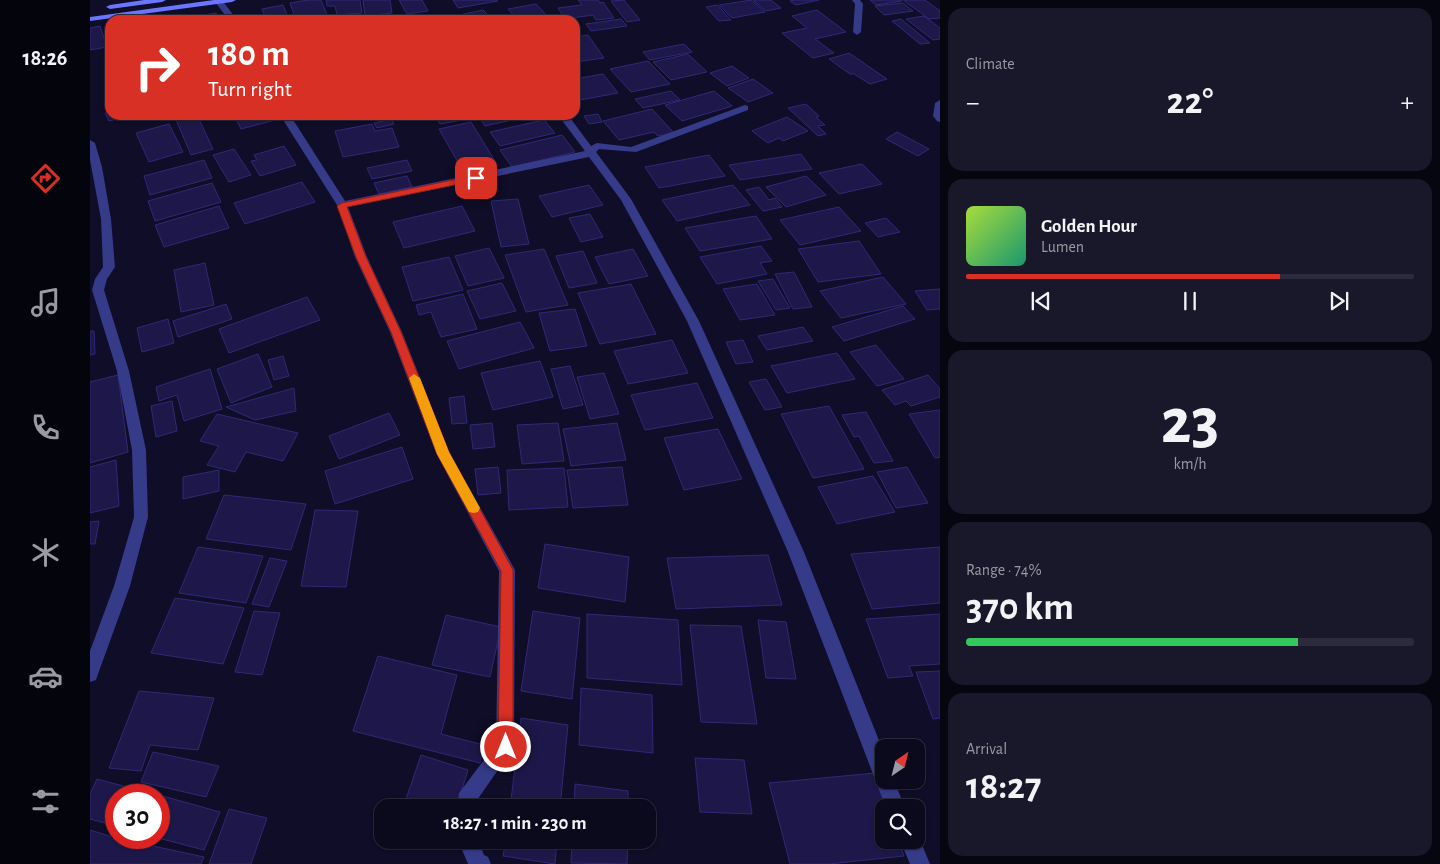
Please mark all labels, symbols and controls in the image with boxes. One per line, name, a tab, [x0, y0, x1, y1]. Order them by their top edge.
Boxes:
icon: right	[125, 35, 190, 100]
text: 180 m	[208, 37, 290, 72]
text: 18:26	[23, 47, 67, 69]
text: Climate	[966, 56, 1015, 72]
text: Turn right	[208, 78, 292, 100]
text: 22°	[1167, 83, 1213, 121]
text: −	[966, 89, 979, 117]
text: +	[1401, 89, 1414, 117]
pin	[455, 157, 497, 199]
icon: directions	[28, 161, 63, 196]
icon: arrive	[462, 164, 490, 192]
text: Golden Hour	[1041, 217, 1137, 236]
text: Lumen	[1041, 239, 1084, 255]
icon: music	[28, 285, 63, 320]
icon: previous	[1027, 287, 1055, 315]
icon: pause	[1176, 287, 1204, 315]
icon: next	[1325, 287, 1353, 315]
text: 23	[1161, 390, 1219, 455]
icon: phone	[28, 410, 63, 445]
text: km/h	[1173, 456, 1207, 472]
icon: climate	[28, 535, 63, 570]
text: Range · 74%	[966, 562, 1042, 578]
text: 370 km	[966, 589, 1074, 627]
icon: car	[28, 659, 63, 694]
position arrow	[479, 720, 531, 772]
north arrow	[875, 739, 925, 789]
map controls	[875, 739, 925, 849]
text: Arrival	[966, 741, 1007, 757]
text: 18:27	[966, 768, 1041, 806]
icon: filters	[28, 784, 63, 819]
speed limit sign: 30	[105, 784, 170, 849]
button: search	[875, 799, 925, 849]
text: 18:27 · 1 min · 230 m	[443, 814, 587, 833]

